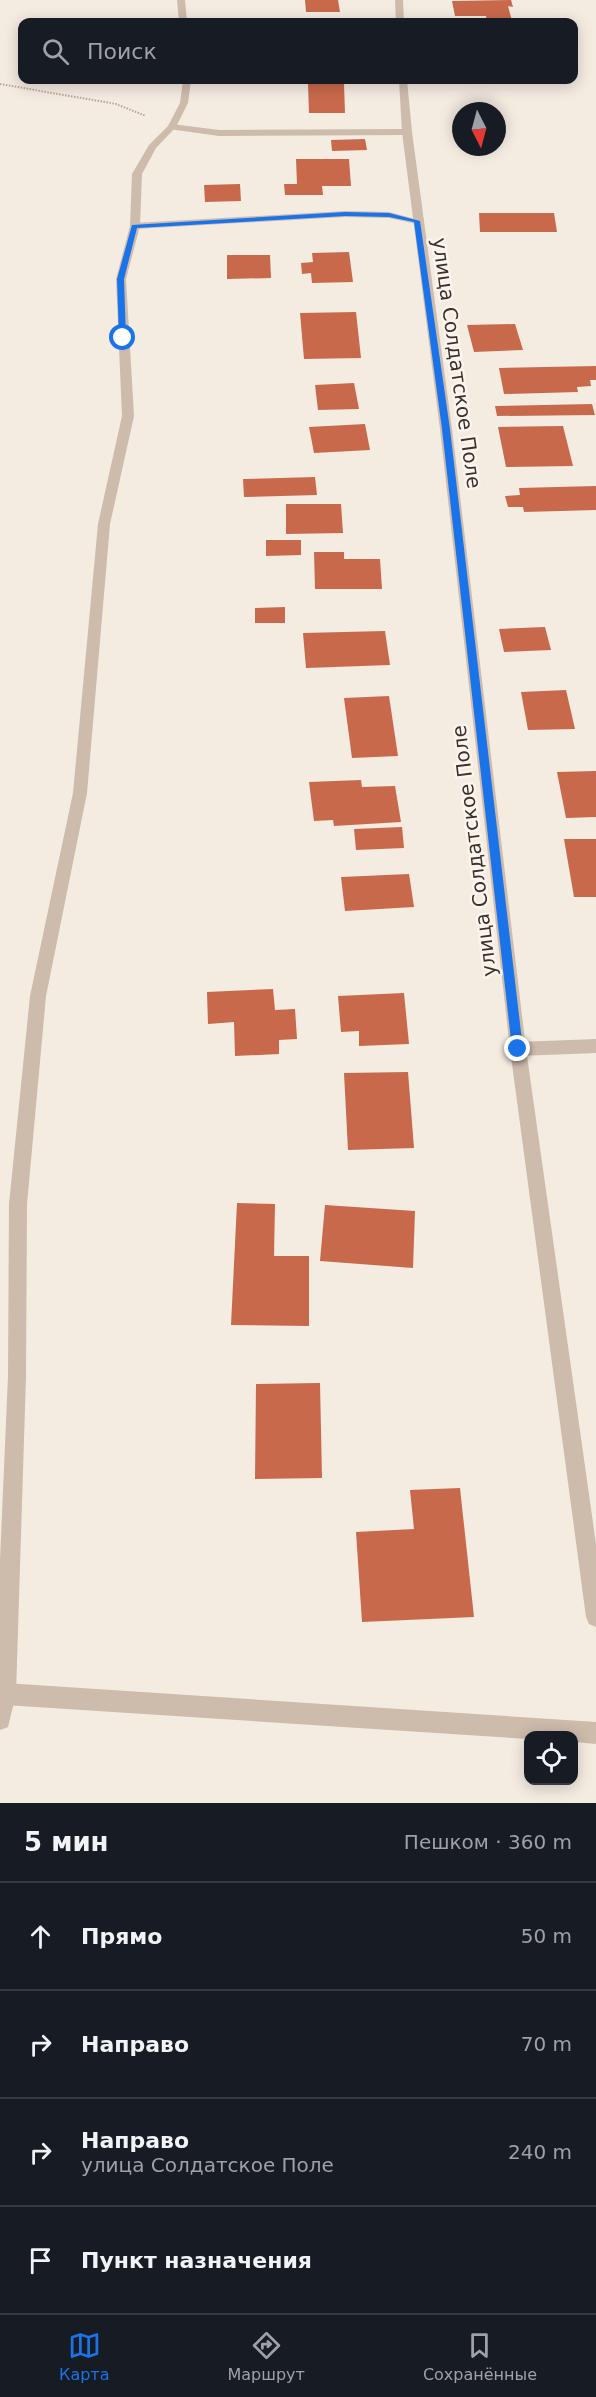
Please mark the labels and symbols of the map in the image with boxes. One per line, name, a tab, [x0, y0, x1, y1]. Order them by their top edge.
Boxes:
north arrow	[452, 102, 506, 156]
street label: улица Солдатское Поле	[428, 236, 486, 490]
route start	[109, 324, 135, 350]
street label: улица Солдатское Поле	[447, 724, 501, 978]
route end	[504, 1035, 530, 1061]

